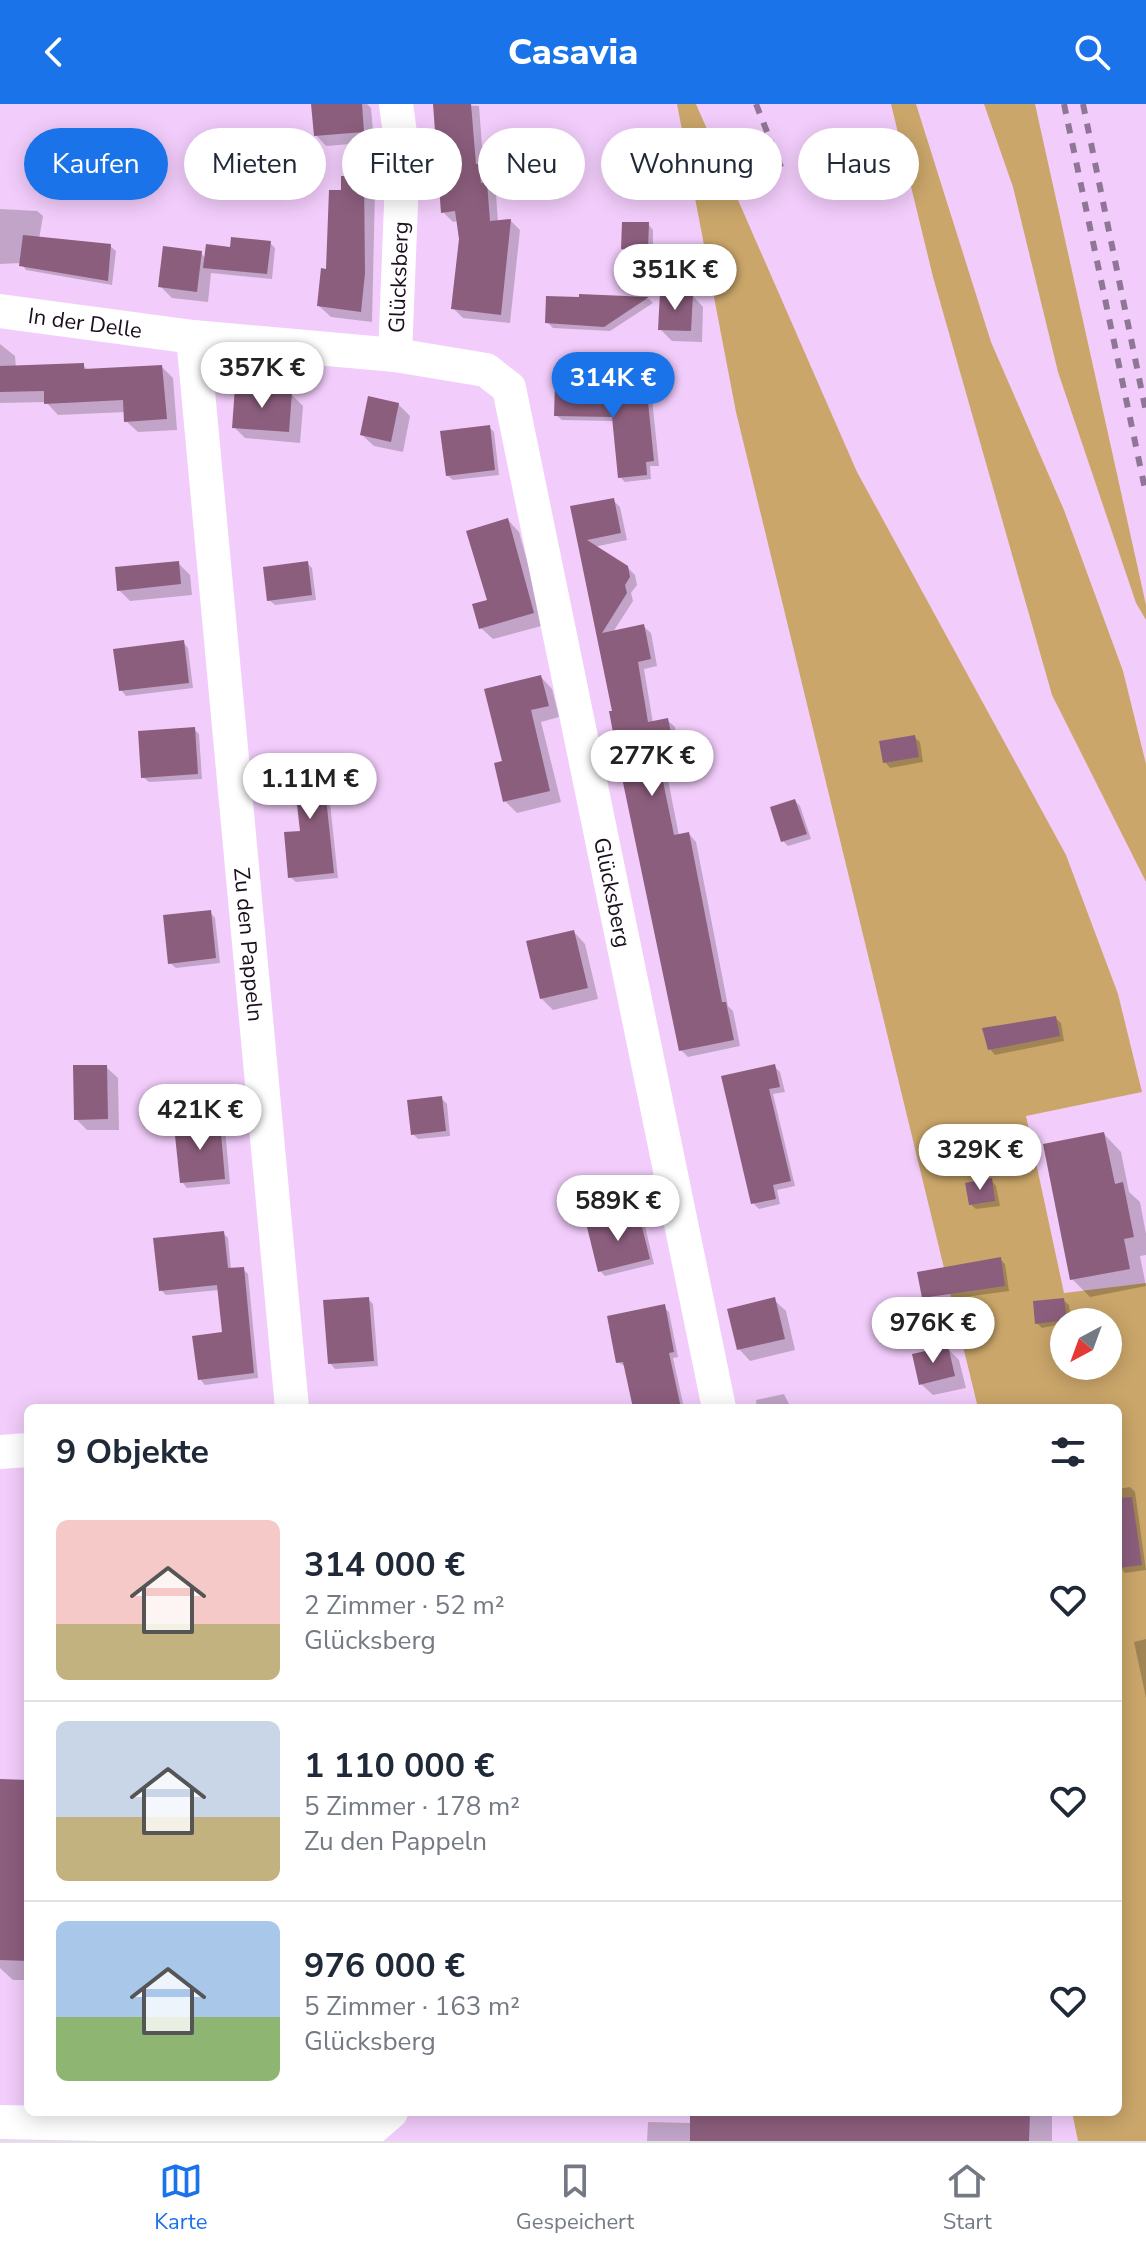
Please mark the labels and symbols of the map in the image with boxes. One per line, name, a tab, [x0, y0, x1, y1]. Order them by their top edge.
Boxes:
street label: Glücksberg	[382, 221, 416, 333]
pin: 351K €	[610, 244, 740, 312]
street label: In der Delle	[26, 301, 144, 346]
pin: 357K €	[197, 342, 327, 410]
pin: 314K €	[548, 352, 678, 420]
pin: 277K €	[587, 730, 717, 798]
pin: 1.11M €	[236, 753, 384, 821]
street label: Glücksberg	[586, 835, 638, 950]
street label: Zu den Pappeln	[226, 866, 270, 1023]
pin: 421K €	[135, 1084, 265, 1152]
pin: 329K €	[915, 1124, 1045, 1192]
pin: 589K €	[553, 1175, 683, 1243]
pin: 976K €	[868, 1297, 998, 1365]
north arrow	[1050, 1308, 1122, 1380]

